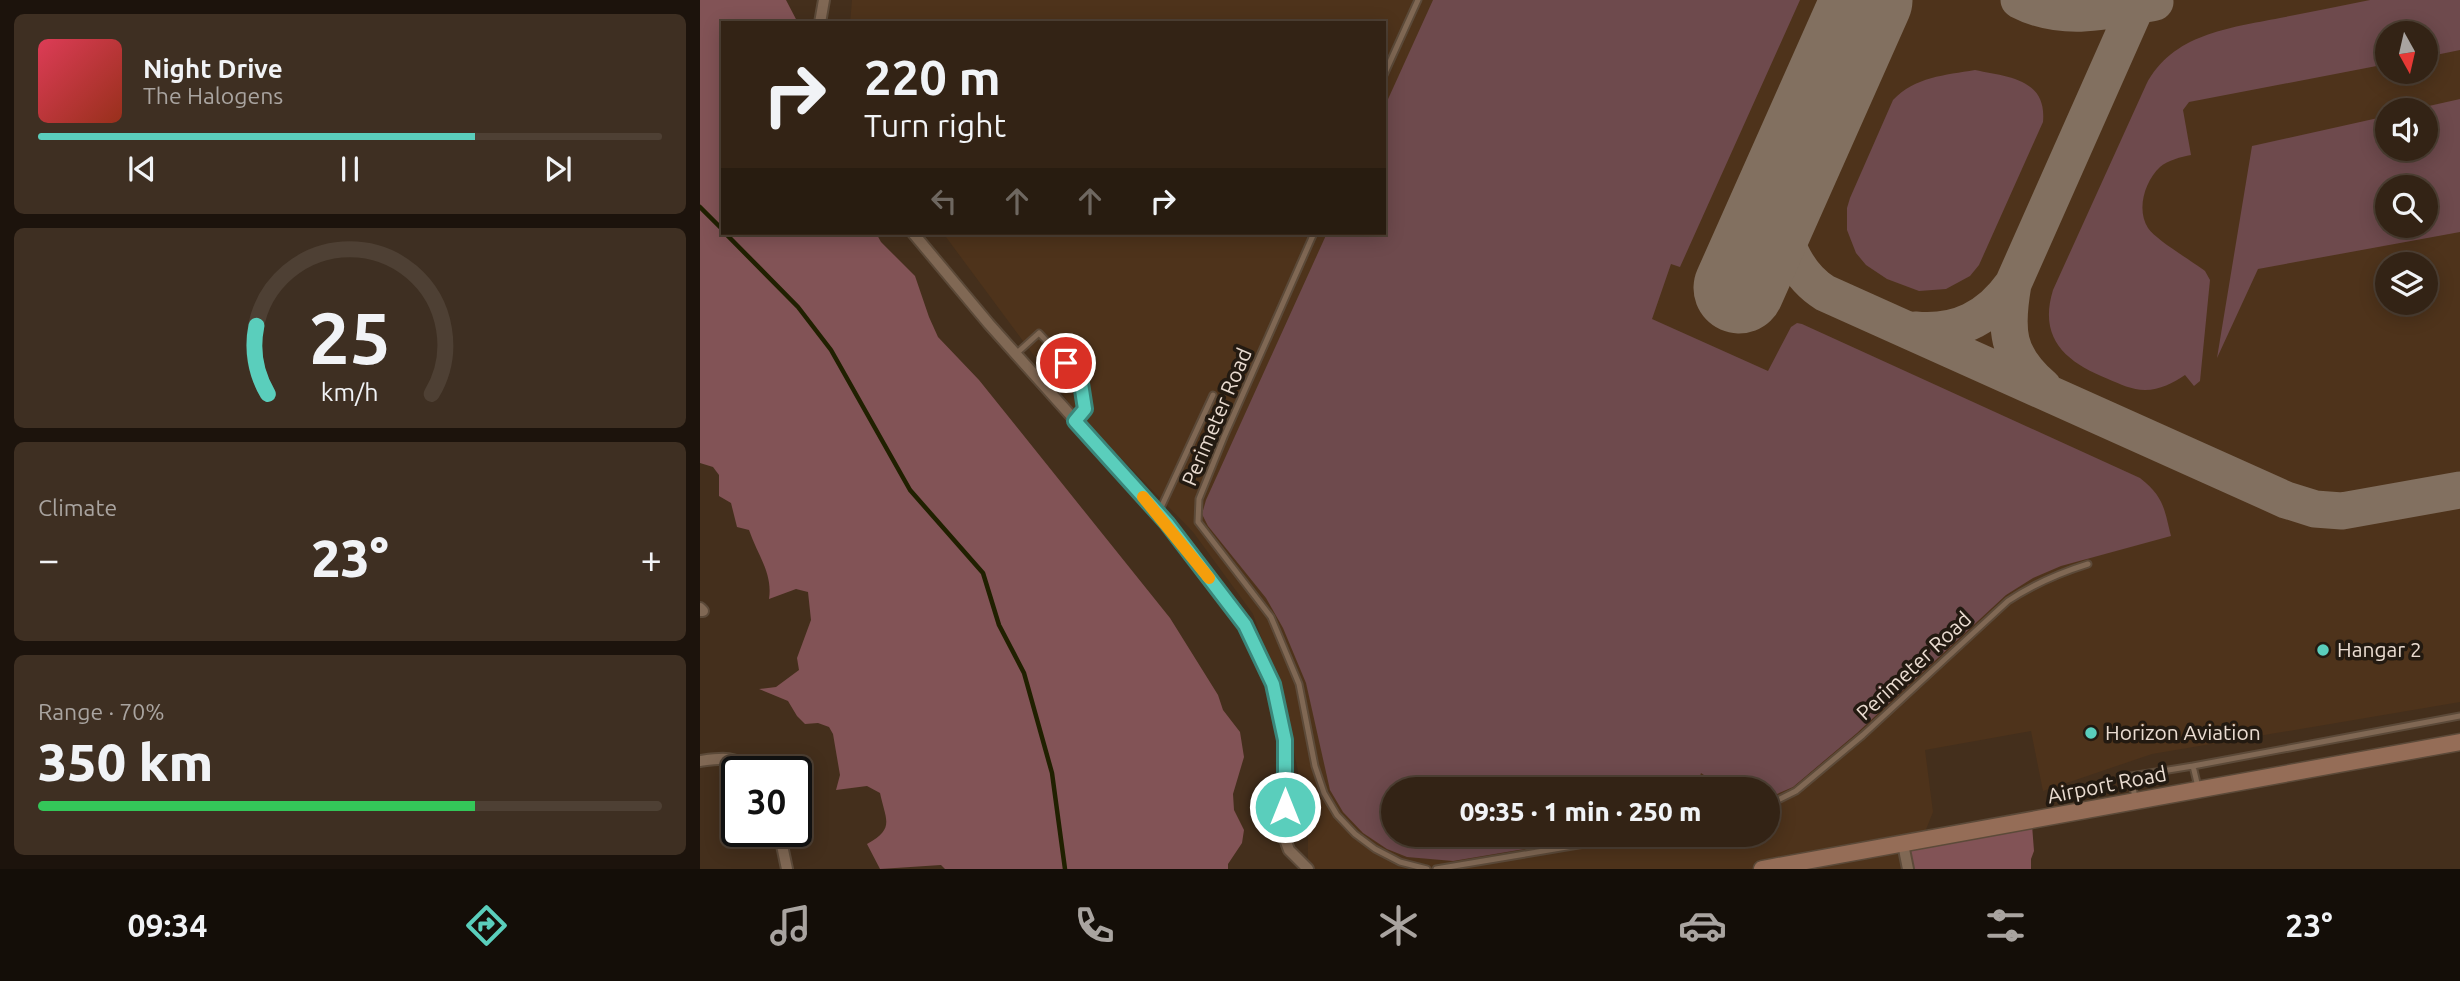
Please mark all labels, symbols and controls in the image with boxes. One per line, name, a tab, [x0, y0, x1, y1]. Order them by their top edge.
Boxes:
north arrow	[2375, 21, 2438, 84]
map controls	[2375, 21, 2438, 315]
icon: right	[749, 49, 840, 140]
text: 220 m	[864, 49, 1001, 104]
text: Night Drive	[143, 54, 283, 83]
text: The Halogens	[143, 83, 283, 108]
button: sound	[2375, 98, 2438, 161]
text: Turn right	[864, 107, 1006, 143]
icon: previous	[123, 150, 161, 188]
icon: pause	[331, 150, 369, 188]
icon: next	[539, 150, 577, 188]
button: search	[2375, 175, 2438, 238]
icon: left	[925, 182, 963, 220]
icon: ahead	[998, 182, 1036, 220]
icon: ahead	[1071, 182, 1109, 220]
icon: right	[1144, 182, 1182, 220]
button: layers	[2375, 252, 2438, 315]
text: 25	[309, 296, 391, 378]
pin	[1036, 333, 1096, 393]
icon: arrive	[1047, 344, 1085, 382]
street label: Perimeter Road	[1176, 344, 1256, 489]
text: km/h	[321, 377, 379, 405]
text: Climate	[38, 495, 117, 520]
text: 23°	[311, 529, 389, 587]
text: −	[38, 538, 59, 580]
text: +	[641, 538, 662, 580]
street label: Perimeter Road	[1851, 606, 1975, 724]
place label: Hangar 2	[2337, 637, 2422, 661]
marker: Hangar 2	[2315, 642, 2331, 658]
text: Range · 70%	[38, 699, 165, 724]
place label: Horizon Aviation	[2105, 720, 2261, 744]
marker: Horizon Aviation	[2083, 725, 2099, 741]
text: 350 km	[38, 733, 213, 791]
speed limit sign: 30	[721, 756, 812, 847]
street label: Airport Road	[2045, 761, 2168, 807]
position arrow	[1248, 770, 1322, 844]
text: 09:35 · 1 min · 250 m	[1460, 797, 1701, 826]
icon: directions	[462, 901, 511, 950]
icon: music	[766, 901, 815, 950]
icon: phone	[1070, 901, 1119, 950]
icon: climate	[1374, 901, 1423, 950]
icon: car	[1678, 901, 1727, 950]
icon: filters	[1981, 901, 2030, 950]
text: 09:34	[127, 907, 207, 943]
text: 23°	[2285, 907, 2333, 943]

